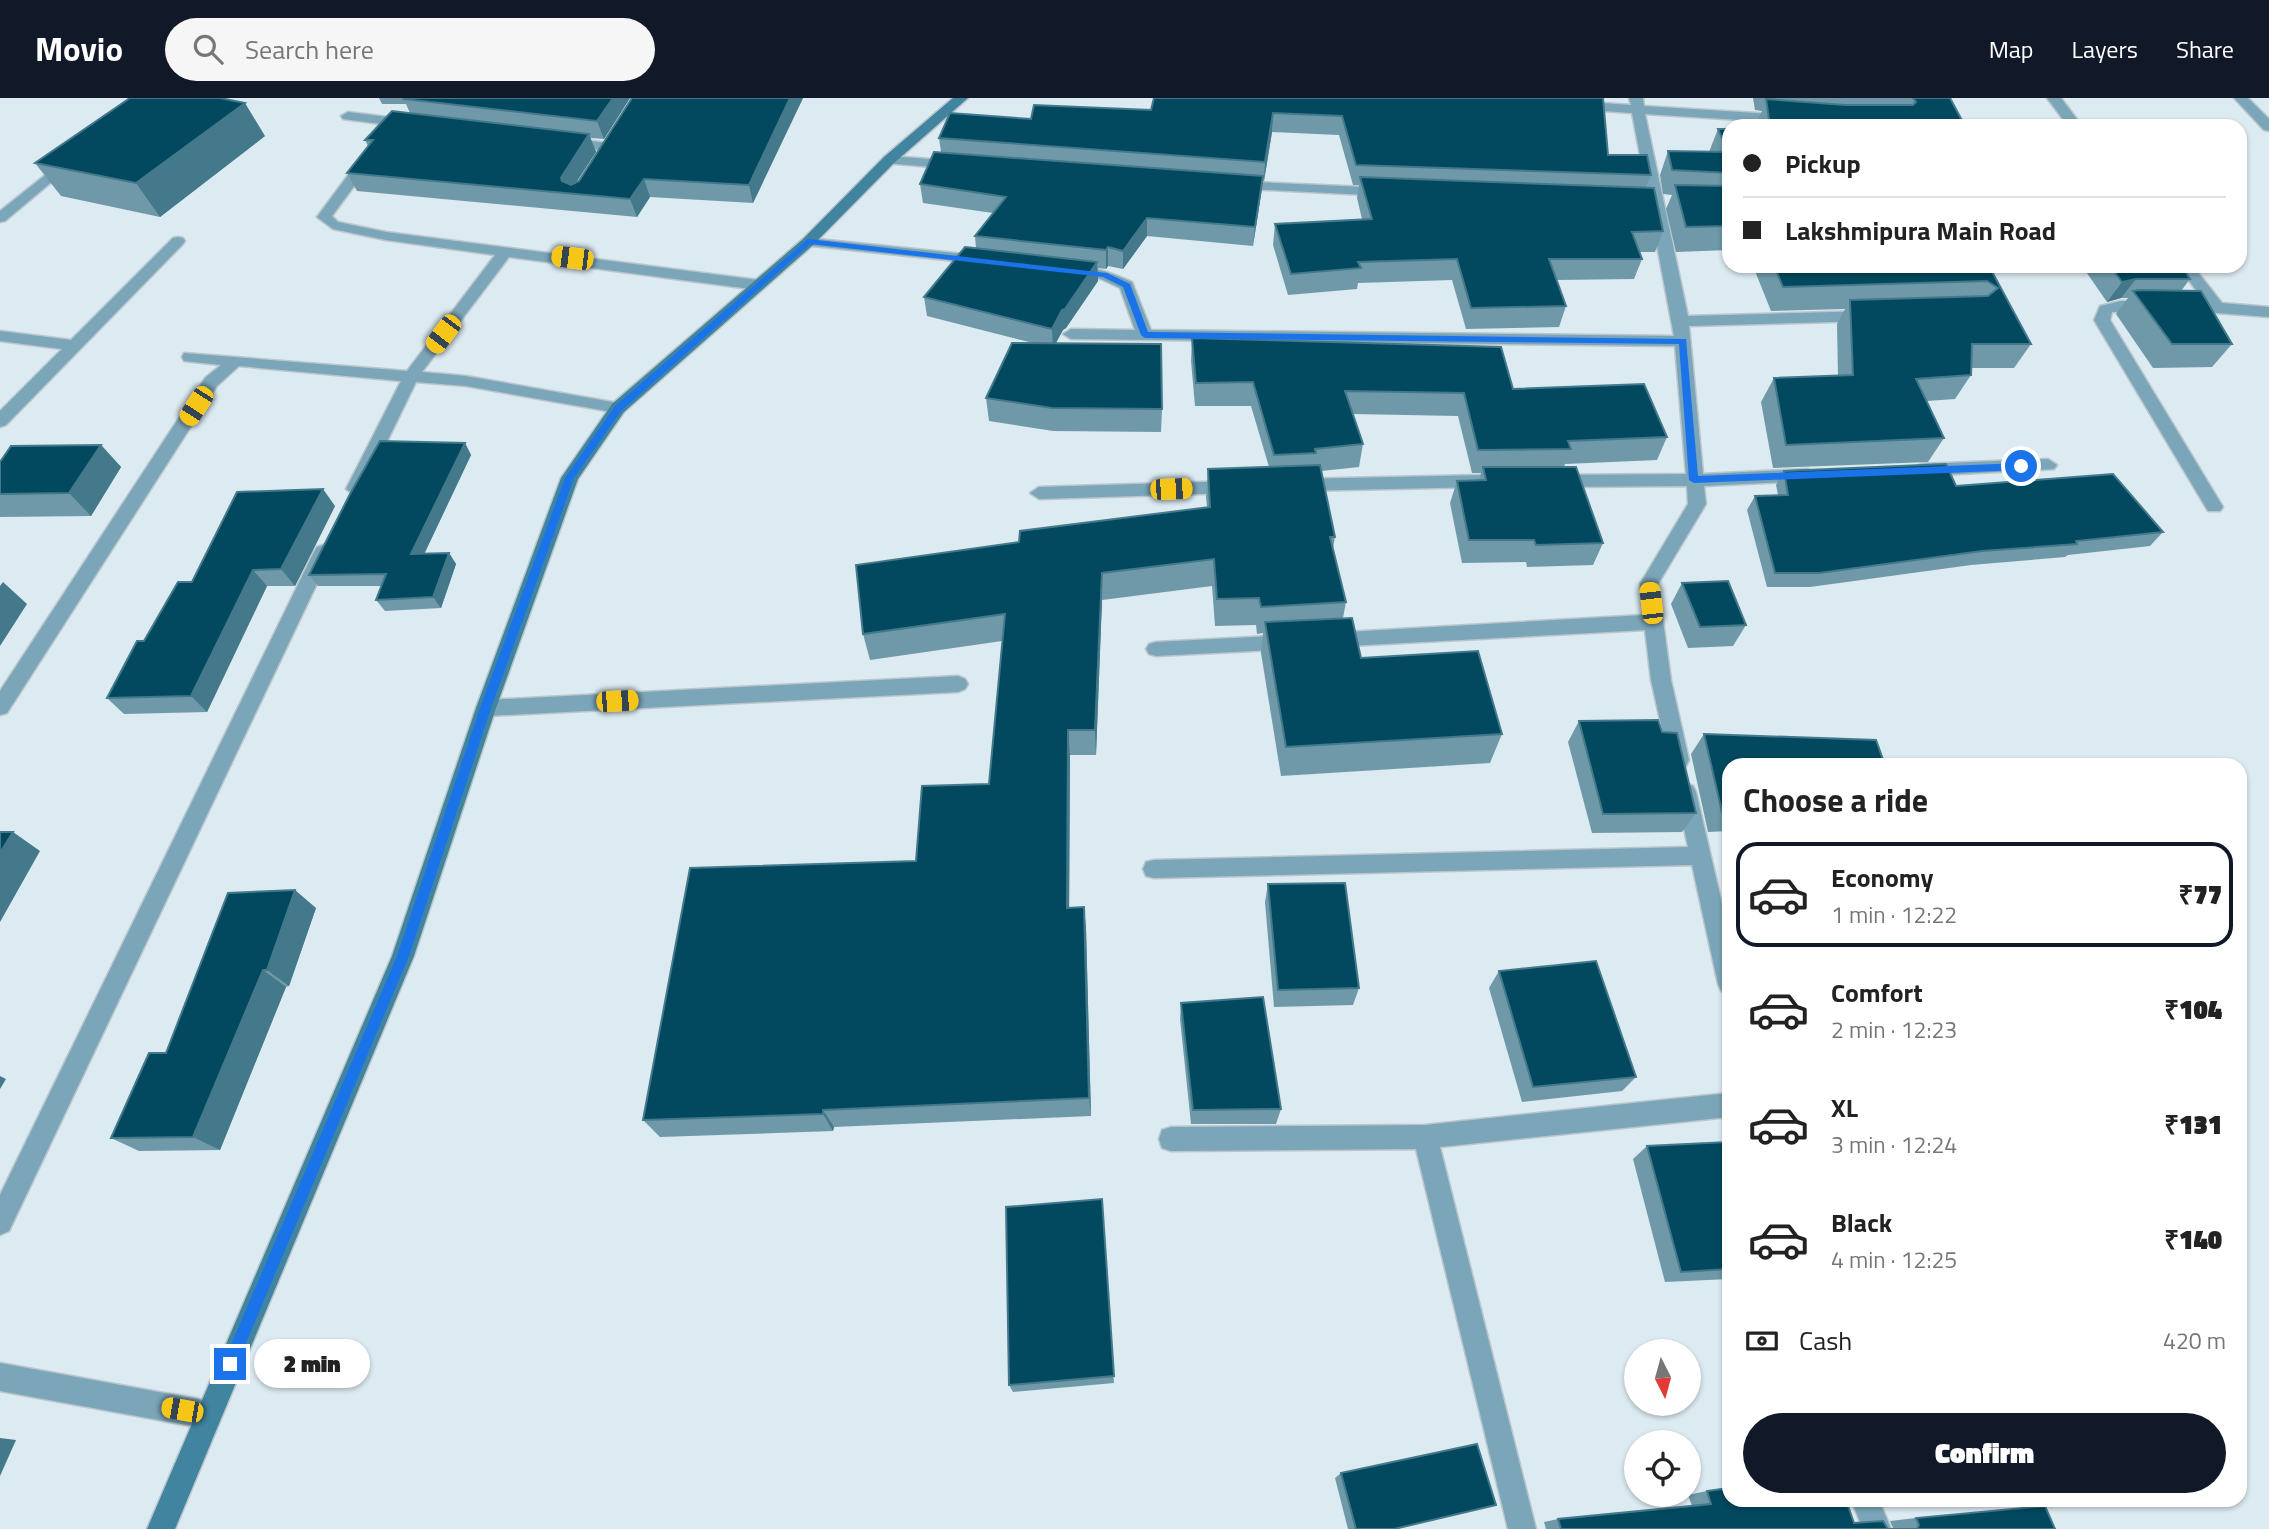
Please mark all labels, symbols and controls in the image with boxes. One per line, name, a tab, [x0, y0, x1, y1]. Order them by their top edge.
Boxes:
search box	[165, 18, 655, 81]
text: Movio	[35, 24, 123, 74]
icon: search	[189, 30, 227, 68]
text: Search here	[245, 30, 374, 69]
text: Map	[1989, 31, 2034, 67]
text: Layers	[2072, 31, 2138, 67]
text: Share	[2176, 31, 2234, 67]
text: Pickup	[1785, 144, 1861, 183]
text: Lakshmipura Main Road	[1785, 211, 2056, 250]
car	[550, 245, 595, 271]
car	[422, 311, 465, 357]
car	[176, 383, 217, 429]
route start	[2005, 450, 2037, 482]
car	[1150, 478, 1193, 500]
car	[1639, 581, 1664, 625]
car	[596, 689, 639, 713]
text: Choose a ride	[1743, 776, 1928, 824]
text: Economy	[1831, 858, 1933, 897]
icon: car	[1747, 863, 1810, 926]
text: ₹77	[2179, 875, 2222, 914]
text: 1 min · 12:22	[1831, 897, 1957, 932]
text: Comfort	[1831, 973, 1923, 1012]
icon: car	[1747, 978, 1810, 1041]
text: ₹104	[2164, 990, 2222, 1029]
text: 2 min · 12:23	[1831, 1012, 1957, 1047]
text: XL	[1831, 1088, 1858, 1127]
icon: car	[1747, 1093, 1810, 1156]
text: ₹131	[2164, 1105, 2222, 1144]
text: 3 min · 12:24	[1831, 1127, 1957, 1162]
text: Black	[1831, 1203, 1892, 1242]
icon: car	[1747, 1208, 1810, 1271]
text: ₹140	[2164, 1220, 2222, 1259]
text: 4 min · 12:25	[1831, 1242, 1957, 1277]
text: Cash	[1799, 1321, 1852, 1360]
icon: cash	[1743, 1322, 1781, 1360]
text: 420 m	[2163, 1323, 2226, 1358]
north arrow	[1624, 1339, 1701, 1416]
map controls	[1624, 1339, 1701, 1507]
callout: 2 min	[254, 1340, 370, 1388]
text: 2 min	[283, 1346, 341, 1381]
route end	[214, 1348, 246, 1380]
car	[160, 1396, 205, 1424]
button: Confirm	[1743, 1413, 2226, 1493]
button: locate	[1624, 1430, 1701, 1507]

